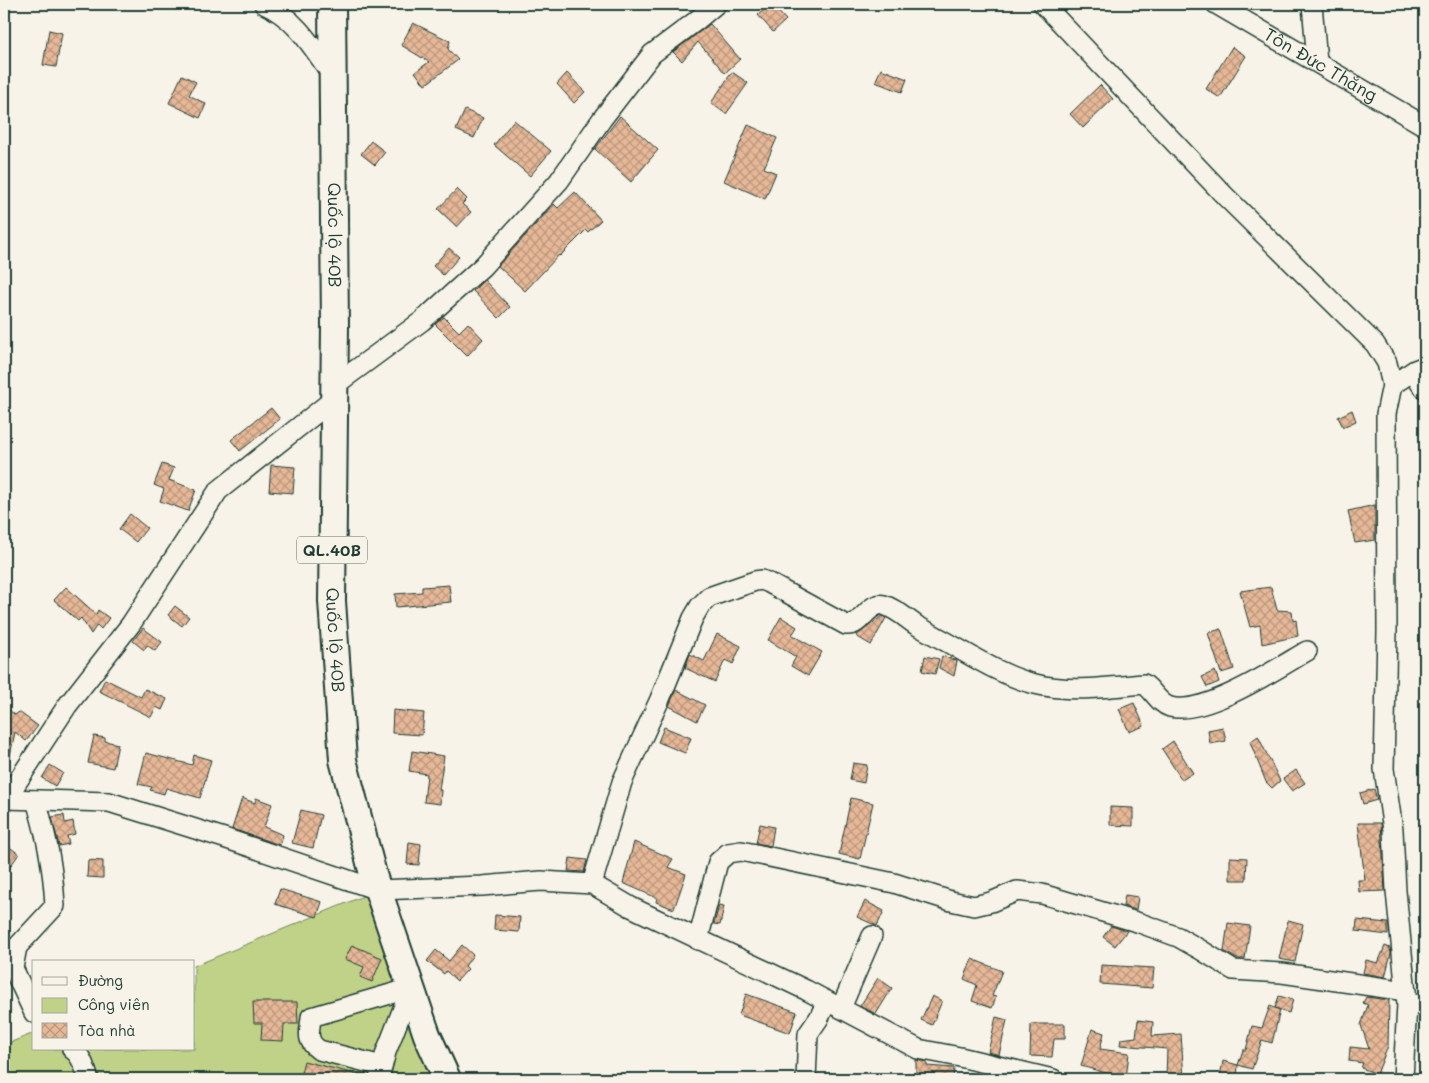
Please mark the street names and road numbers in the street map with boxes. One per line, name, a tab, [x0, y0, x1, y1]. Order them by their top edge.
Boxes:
street label: Tôn Đức Thắng	[1260, 22, 1382, 107]
street label: Quốc lộ 40B	[323, 182, 348, 288]
road number: QL.40B	[297, 536, 367, 564]
street label: Quốc lộ 40B	[321, 587, 351, 693]

